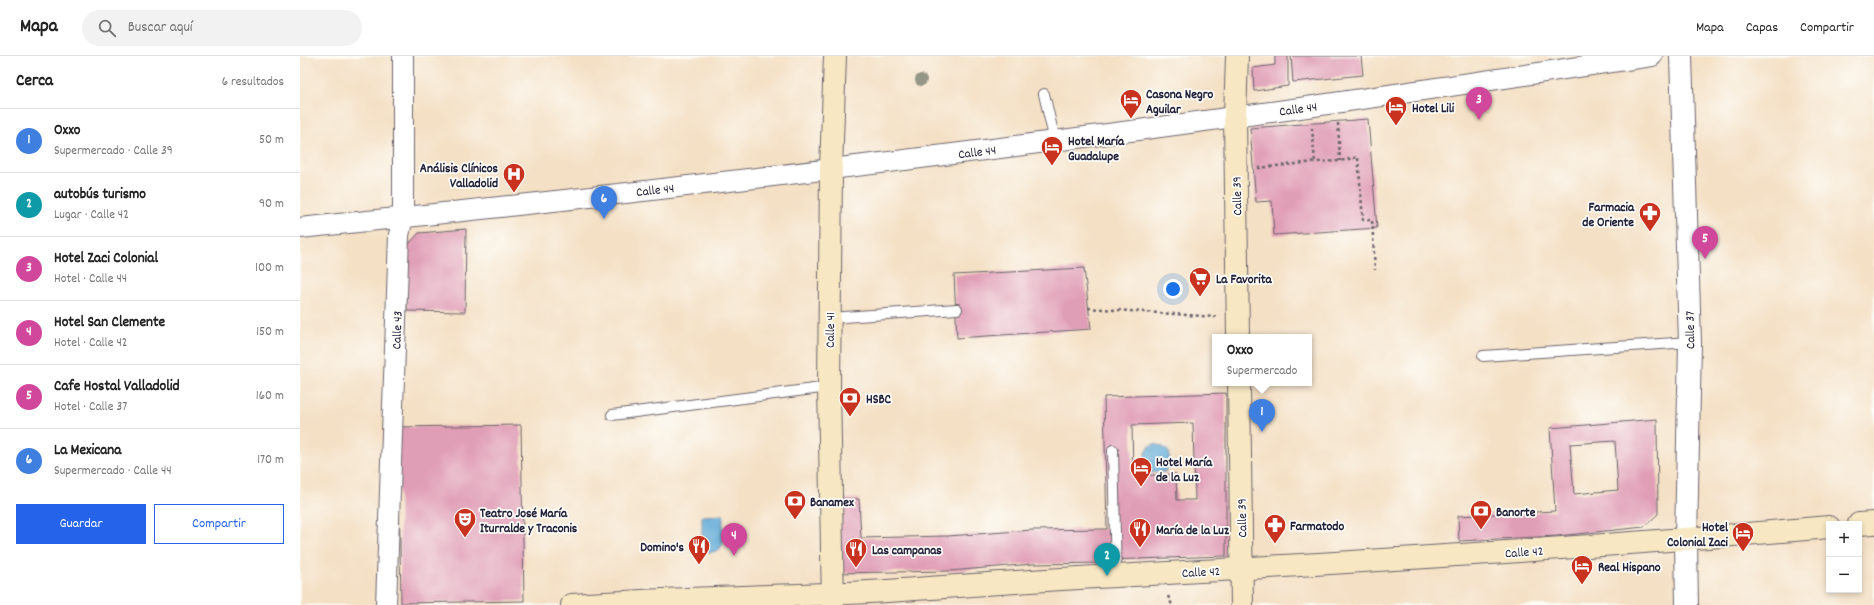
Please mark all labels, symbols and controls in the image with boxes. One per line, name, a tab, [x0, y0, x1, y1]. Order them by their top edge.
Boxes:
search box	[82, 10, 362, 46]
text: Mapa	[20, 14, 58, 41]
icon: search	[96, 17, 118, 39]
text: Buscar aquí	[128, 17, 193, 39]
text: Mapa	[1696, 18, 1724, 38]
text: Capas	[1746, 18, 1778, 38]
text: Compartir	[1800, 18, 1854, 38]
text: Cerca	[16, 70, 53, 94]
text: 6 resultados	[222, 73, 284, 92]
place label: Casona Negro Aguilar	[1146, 86, 1214, 120]
hotel icon: Casona Negro Aguilar	[1118, 87, 1144, 120]
pin: 3	[1466, 87, 1492, 120]
hotel icon: Hotel Lili	[1383, 94, 1409, 127]
street label: Calle 44	[1278, 98, 1319, 123]
place label: Hotel Lili	[1412, 100, 1455, 119]
text: Oxxo	[54, 120, 80, 142]
text: 1	[28, 131, 30, 150]
text: 50 m	[259, 131, 284, 150]
place label: Hotel María Guadalupe	[1068, 133, 1125, 167]
hotel icon: Hotel María Guadalupe	[1039, 134, 1065, 167]
text: Supermercado · Calle 39	[54, 142, 173, 161]
street label: Calle 44	[957, 142, 997, 165]
place label: Análisis Clínicos Valladolid	[420, 160, 499, 194]
hospital icon: Análisis Clínicos Valladolid	[501, 161, 527, 194]
street label: Calle 39	[1229, 176, 1248, 216]
street label: Calle 44	[635, 180, 675, 203]
text: autobús turismo	[54, 184, 146, 206]
pin: 6	[591, 186, 617, 219]
text: 2	[26, 195, 32, 214]
text: 90 m	[259, 195, 284, 214]
place label: Farmacia de Oriente	[1582, 199, 1635, 233]
pharmacy icon: Farmacia de Oriente	[1637, 200, 1663, 233]
text: Lugar · Calle 42	[54, 206, 129, 225]
pin: 5	[1692, 226, 1718, 259]
text: Hotel Zaci Colonial	[54, 248, 158, 270]
text: 3	[26, 259, 32, 278]
text: 100 m	[255, 259, 284, 278]
supermarket icon: La Favorita	[1187, 265, 1213, 298]
text: Hotel · Calle 44	[54, 270, 127, 289]
place label: La Favorita	[1216, 271, 1272, 290]
your location	[1163, 279, 1183, 299]
street label: Calle 43	[388, 310, 409, 350]
street label: Calle 37	[1682, 311, 1701, 349]
text: Hotel San Clemente	[54, 312, 165, 334]
street label: Calle 41	[822, 312, 841, 348]
text: 4	[26, 323, 32, 342]
text: 150 m	[256, 323, 284, 342]
text: Hotel · Calle 42	[54, 334, 127, 353]
popup	[1212, 334, 1312, 386]
text: Oxxo	[1227, 340, 1253, 362]
text: Supermercado	[1227, 362, 1297, 381]
text: Cafe Hostal Valladolid	[54, 376, 180, 398]
bank icon: HSBC	[837, 385, 863, 418]
text: 5	[26, 387, 32, 406]
text: 160 m	[256, 387, 284, 406]
place label: HSBC	[866, 391, 892, 410]
text: Hotel · Calle 37	[54, 398, 127, 417]
pin: 1	[1249, 399, 1275, 432]
text: La Mexicana	[54, 440, 121, 462]
text: 6	[26, 451, 32, 470]
text: 170 m	[257, 451, 284, 470]
place label: Hotel María de la Luz	[1156, 454, 1213, 488]
hotel icon: Hotel María de la Luz	[1128, 455, 1154, 488]
text: Supermercado · Calle 44	[54, 462, 172, 481]
bank icon: Banamex	[782, 488, 808, 521]
place label: Banamex	[810, 494, 854, 513]
street label: Calle 39	[1234, 498, 1253, 538]
bank icon: Banorte	[1468, 498, 1494, 531]
button: Guardar	[16, 504, 146, 544]
button: Compartir	[154, 504, 284, 544]
place label: Banorte	[1496, 504, 1536, 523]
place label: Teatro José María Iturralde y Traconis	[480, 505, 578, 539]
theatre icon: Teatro José María Iturralde y Traconis	[452, 506, 478, 539]
pharmacy icon: Farmatodo	[1262, 512, 1288, 545]
restaurant icon: María de la Luz	[1127, 516, 1153, 549]
place label: Farmatodo	[1290, 518, 1344, 537]
place label: Hotel Colonial Zaci	[1667, 519, 1729, 553]
hotel icon: Hotel Colonial Zaci	[1730, 520, 1756, 553]
map controls	[1826, 521, 1862, 593]
button: +	[1826, 521, 1862, 557]
place label: María de la Luz	[1156, 522, 1230, 541]
pin: 4	[721, 523, 747, 556]
restaurant icon: Domino's	[686, 533, 712, 566]
restaurant icon: Las campanas	[843, 536, 869, 569]
place label: Domino's	[640, 539, 685, 558]
place label: Las campanas	[872, 542, 942, 561]
pin: 2	[1094, 543, 1120, 576]
street label: Calle 42	[1504, 543, 1544, 564]
hotel icon: Real Hispano	[1569, 553, 1595, 586]
button: −	[1826, 557, 1862, 593]
place label: Real Hispano	[1598, 559, 1661, 578]
street label: Calle 42	[1181, 563, 1221, 584]

